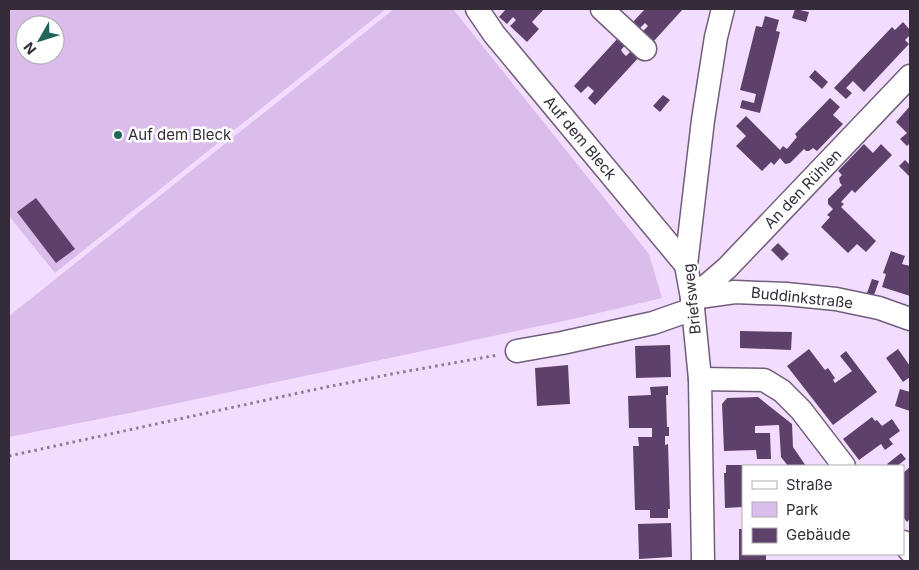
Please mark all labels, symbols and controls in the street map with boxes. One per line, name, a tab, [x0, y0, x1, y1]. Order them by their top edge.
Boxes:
north arrow	[15, 15, 65, 65]
text: N	[20, 39, 39, 58]
street label: Auf dem Bleck	[540, 92, 621, 184]
place label: Auf dem Bleck	[128, 125, 232, 144]
marker: Auf dem Bleck	[112, 129, 124, 141]
street label: An den Rühlen	[760, 145, 845, 232]
street label: Briefsweg	[678, 263, 705, 335]
street label: Buddinkstraße	[750, 283, 854, 312]
legend	[742, 465, 904, 555]
text: Straße	[786, 475, 833, 494]
text: Park	[786, 500, 819, 519]
text: Gebäude	[786, 525, 851, 544]

